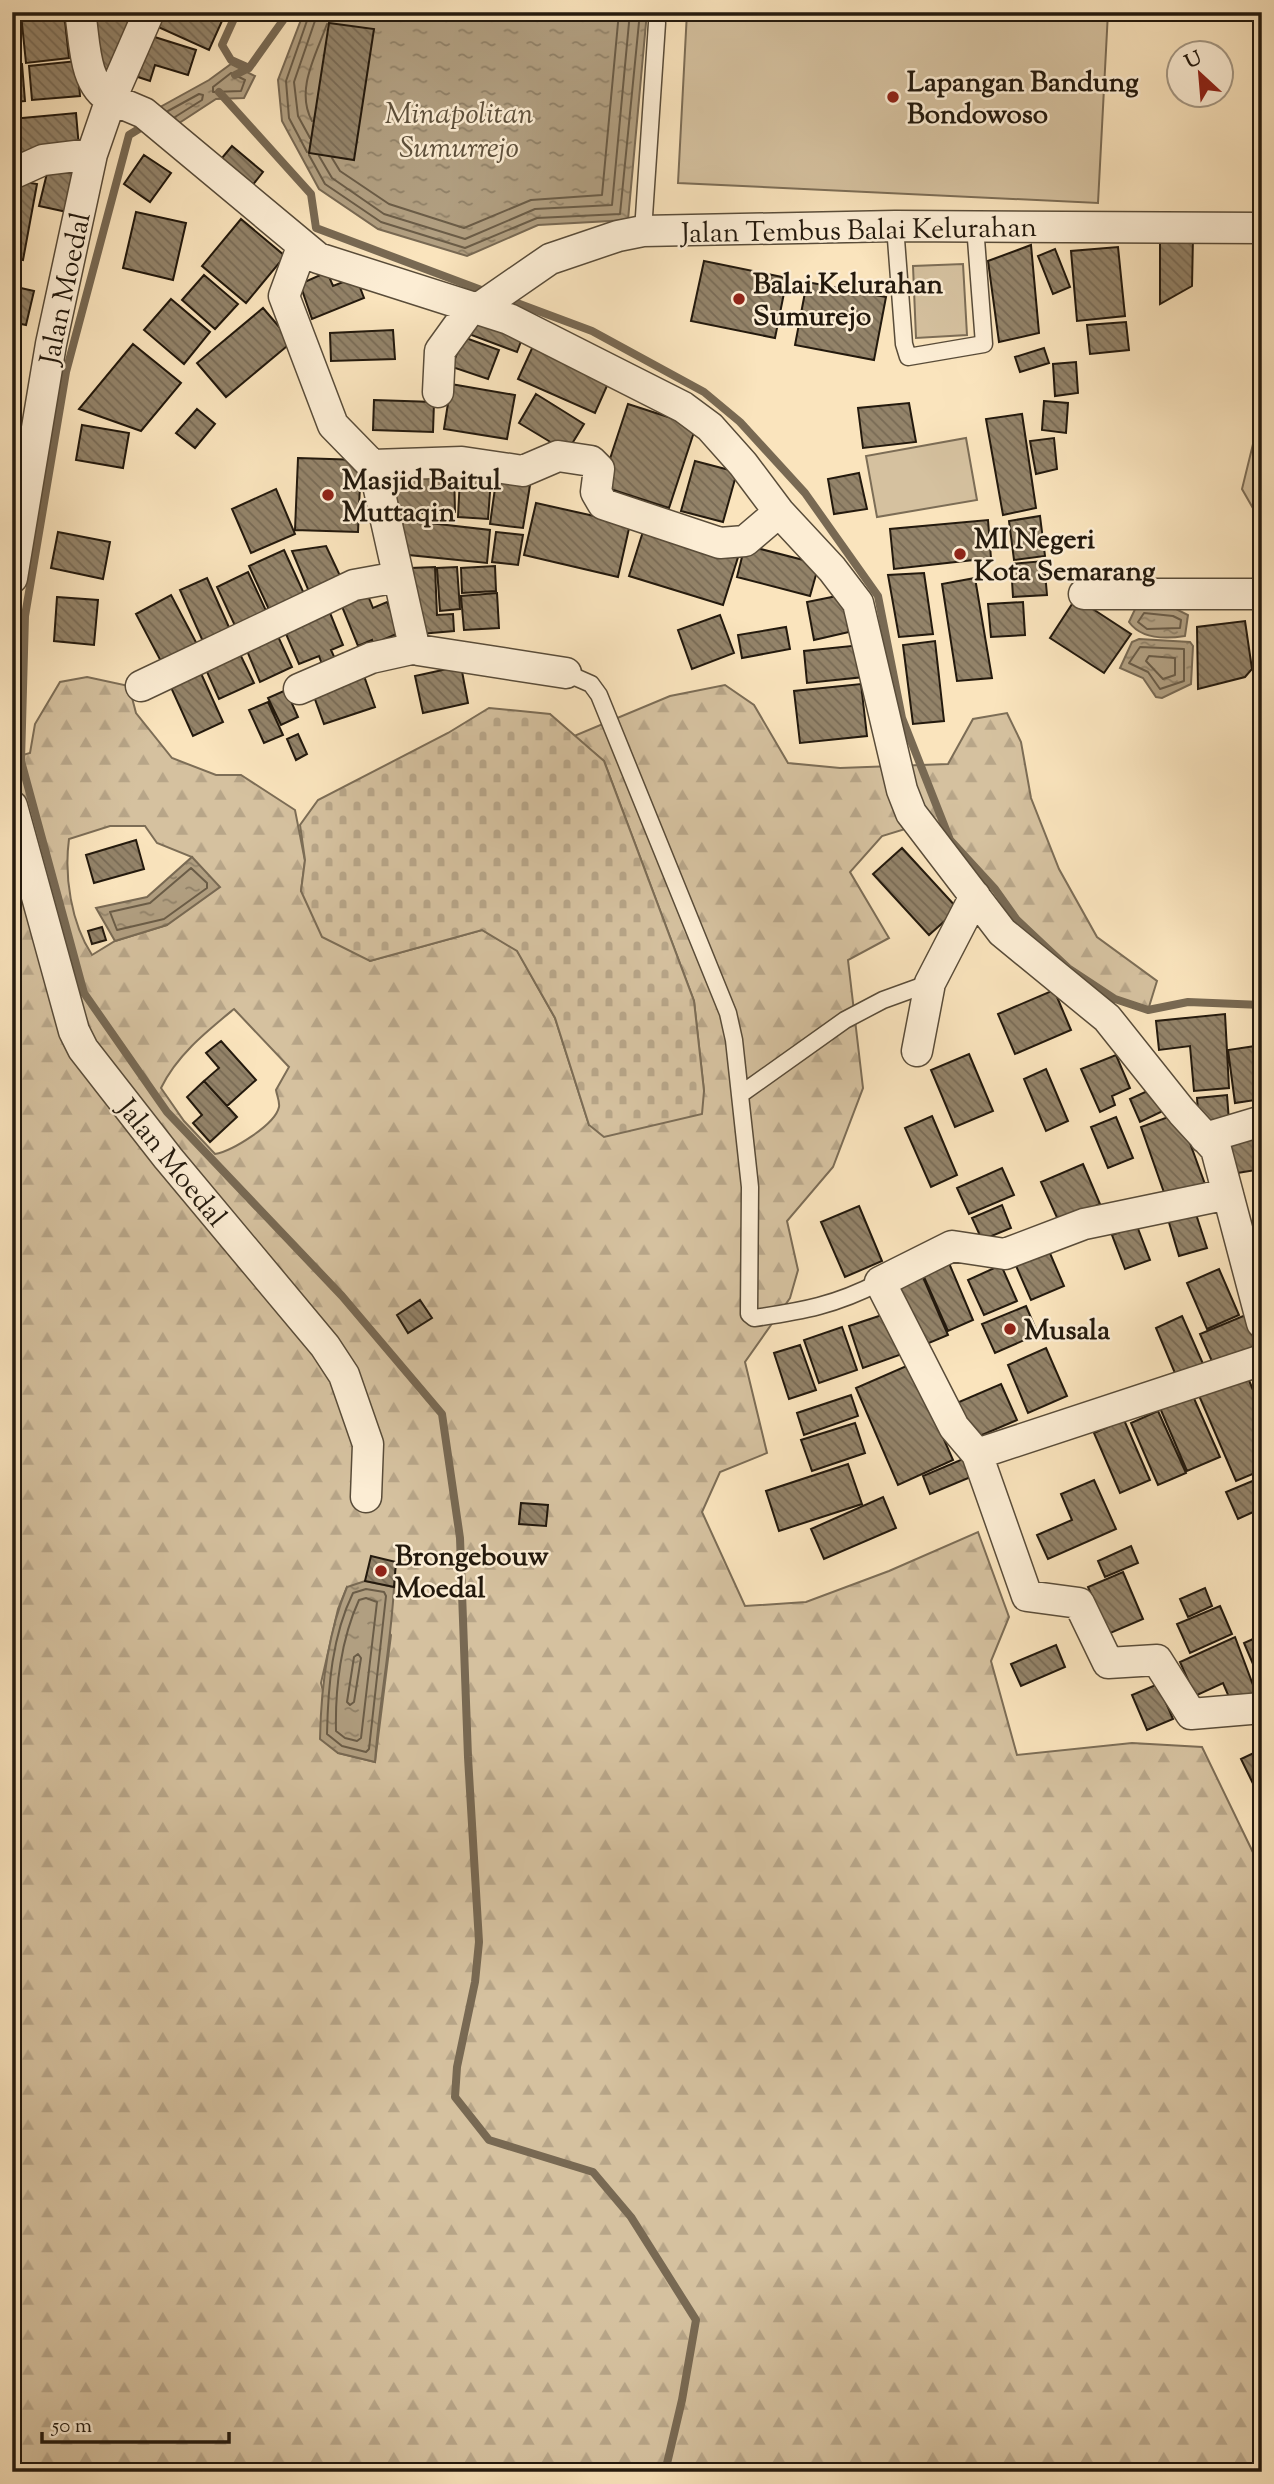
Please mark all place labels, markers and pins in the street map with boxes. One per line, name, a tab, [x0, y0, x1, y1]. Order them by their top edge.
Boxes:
place label: Lapangan Bandung Bondowoso	[907, 64, 1139, 136]
marker: Lapangan Bandung Bondowoso	[885, 89, 901, 105]
place label: Balai Kelurahan Sumurejo	[753, 266, 944, 338]
marker: Balai Kelurahan Sumurejo	[731, 291, 747, 307]
place label: Masjid Baitul Muttaqin	[342, 462, 501, 534]
marker: Masjid Baitul Muttaqin	[320, 487, 336, 503]
place label: MI Negeri Kota Semarang	[974, 521, 1156, 593]
marker: MI Negeri Kota Semarang	[952, 546, 968, 562]
place label: Musala	[1024, 1312, 1110, 1352]
marker: Musala	[1002, 1321, 1018, 1337]
place label: Brongebouw Moedal	[395, 1538, 549, 1610]
marker: Brongebouw Moedal	[373, 1563, 389, 1579]

